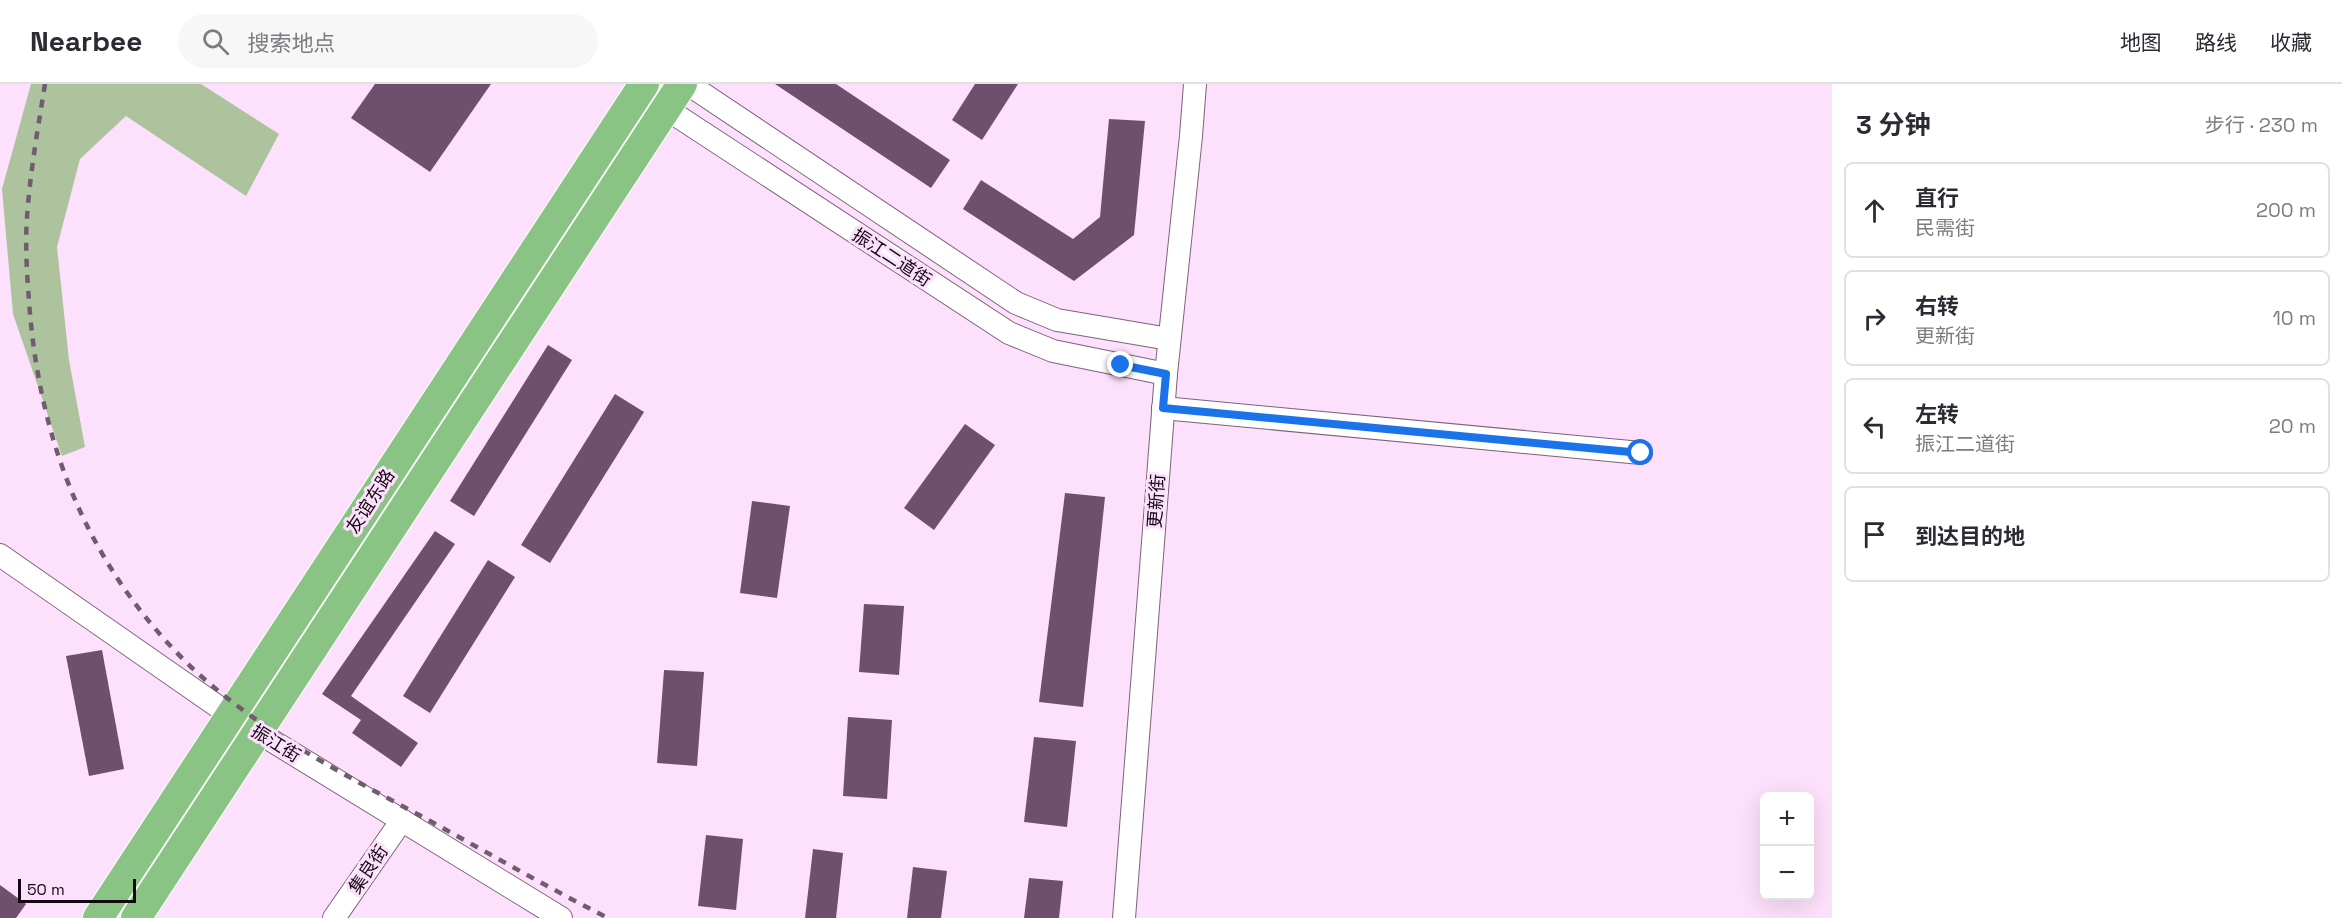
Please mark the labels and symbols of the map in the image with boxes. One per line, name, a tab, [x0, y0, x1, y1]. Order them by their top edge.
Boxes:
street label: 振江二道街	[848, 223, 936, 291]
route end	[1107, 351, 1133, 377]
route start	[1627, 439, 1653, 465]
street label: 友谊东路	[341, 465, 399, 537]
street label: 更新街	[1143, 473, 1169, 529]
street label: 振江街	[247, 719, 305, 767]
street label: 集良街	[343, 840, 393, 898]
scale bar	[18, 876, 136, 904]

